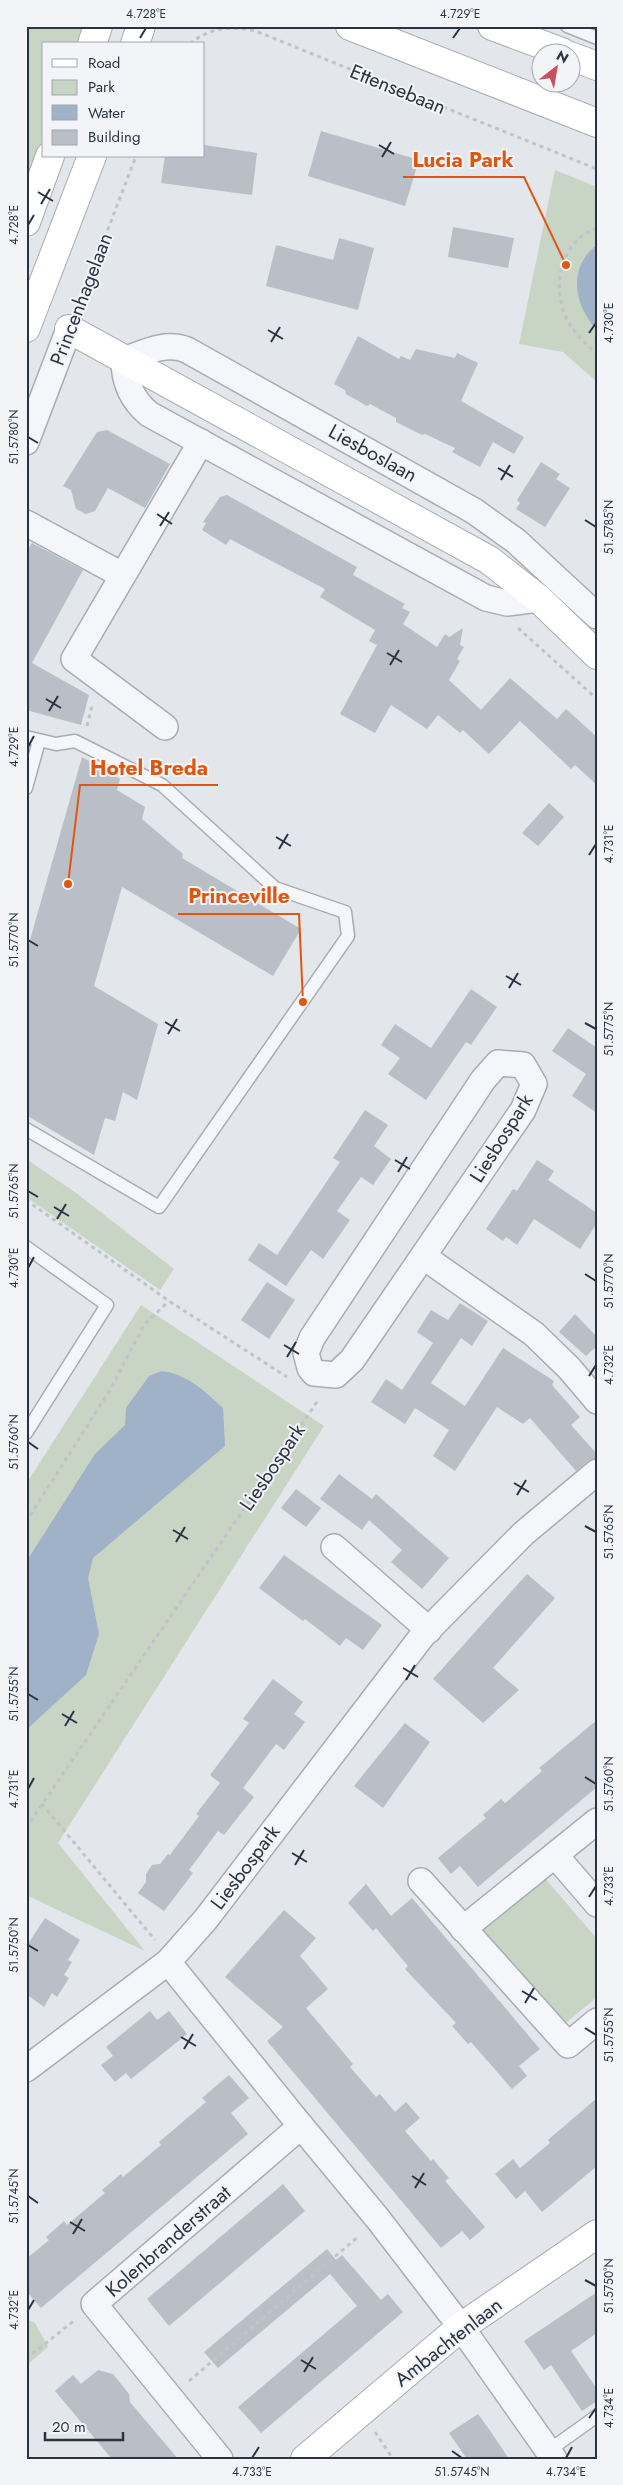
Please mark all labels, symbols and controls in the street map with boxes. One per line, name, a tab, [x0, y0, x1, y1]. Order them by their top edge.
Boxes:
text: 4.728°E	[126, 5, 166, 23]
text: 4.729°E	[440, 5, 480, 23]
legend	[42, 42, 205, 158]
north arrow	[530, 42, 580, 92]
text: N	[553, 45, 573, 68]
text: Road	[88, 52, 120, 74]
street label: Ettensebaan	[346, 57, 450, 122]
text: Park	[88, 76, 115, 98]
text: Water	[88, 102, 126, 124]
text: Building	[88, 126, 140, 148]
callout: Lucia Park	[403, 141, 524, 177]
text: Lucia Park	[412, 145, 514, 175]
text: 4.728°E	[5, 205, 23, 245]
street label: Princenhagelaan	[43, 229, 120, 370]
text: 4.730°E	[600, 303, 618, 343]
text: 51.5780°N	[5, 409, 23, 465]
street label: Liesboslaan	[323, 417, 422, 490]
text: 51.5785°N	[600, 500, 618, 554]
text: 4.729°E	[5, 727, 23, 767]
callout: Hotel Breda	[80, 749, 218, 785]
text: Hotel Breda	[90, 753, 208, 783]
text: 4.731°E	[600, 825, 618, 863]
callout: Princeville	[178, 878, 299, 914]
text: Princeville	[188, 881, 290, 911]
text: 51.5770°N	[5, 913, 23, 967]
text: 51.5775°N	[600, 1002, 618, 1056]
street label: Liesbospark	[463, 1088, 540, 1188]
text: 51.5765°N	[5, 1163, 23, 1219]
text: 4.730°E	[5, 1248, 23, 1288]
text: 51.5770°N	[600, 1254, 618, 1308]
text: 4.732°E	[600, 1345, 618, 1385]
text: 51.5760°N	[5, 1414, 23, 1470]
street label: Liesbospark	[233, 1418, 312, 1517]
text: 51.5765°N	[600, 1504, 618, 1560]
text: 51.5755°N	[5, 1666, 23, 1722]
text: 51.5760°N	[600, 1756, 618, 1812]
text: 4.731°E	[5, 1770, 23, 1808]
street label: Liesbospark	[204, 1819, 287, 1916]
text: 4.733°E	[600, 1866, 618, 1906]
text: 51.5750°N	[5, 1917, 23, 1973]
text: 51.5755°N	[600, 2007, 618, 2063]
text: 51.5745°N	[5, 2168, 23, 2224]
street label: Kolenbranderstraat	[99, 2179, 238, 2304]
text: 51.5750°N	[600, 2258, 618, 2314]
text: 4.732°E	[5, 2290, 23, 2330]
street label: Ambachtenlaan	[388, 2291, 508, 2394]
text: 4.734°E	[600, 2388, 618, 2428]
scale bar	[45, 2410, 122, 2442]
text: 20 m	[52, 2416, 86, 2438]
text: 4.733°E	[232, 2463, 272, 2481]
text: 51.5745°N	[434, 2463, 490, 2481]
text: 4.734°E	[546, 2463, 586, 2481]

